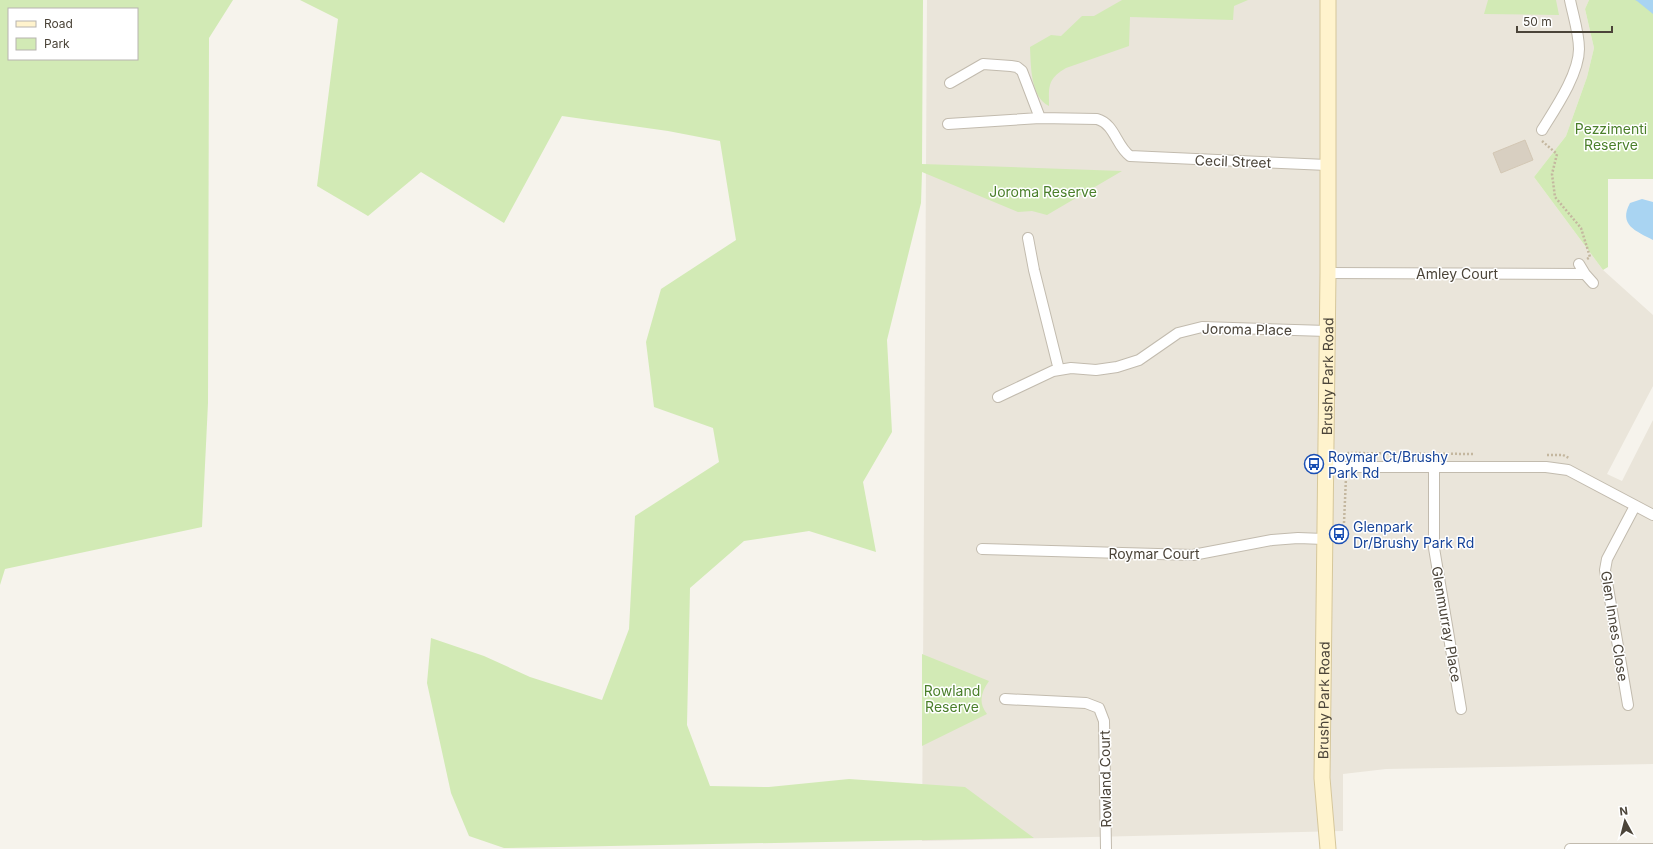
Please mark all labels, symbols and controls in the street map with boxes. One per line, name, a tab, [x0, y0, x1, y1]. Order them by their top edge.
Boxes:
legend	[8, 8, 138, 60]
scale bar	[1517, 8, 1612, 34]
text: 50 m	[1523, 14, 1552, 29]
text: Road	[44, 16, 73, 31]
text: Park	[44, 36, 70, 51]
park label: Pezzimenti Reserve	[1575, 120, 1647, 153]
street label: Cecil Street	[1194, 151, 1272, 171]
park label: Joroma Reserve	[989, 183, 1097, 200]
street label: Amley Court	[1416, 265, 1498, 282]
street label: Brushy Park Road	[1318, 317, 1336, 435]
street label: Joroma Place	[1202, 320, 1292, 338]
place label: Roymar Ct/Brushy Park Rd	[1328, 448, 1448, 481]
bus stop icon: Roymar Ct/Brushy Park Rd	[1303, 453, 1325, 475]
place label: Glenpark Dr/Brushy Park Rd	[1353, 518, 1474, 551]
bus stop icon: Glenpark Dr/Brushy Park Rd	[1328, 523, 1350, 545]
street label: Roymar Court	[1108, 545, 1200, 562]
street label: Glenmurray Place	[1428, 565, 1466, 683]
street label: Glen Innes Close	[1598, 570, 1632, 682]
street label: Brushy Park Road	[1314, 641, 1332, 759]
park label: Rowland Reserve	[924, 682, 980, 715]
street label: Rowland Court	[1096, 730, 1114, 828]
north arrow	[1605, 801, 1645, 841]
text: N	[1619, 804, 1629, 819]

